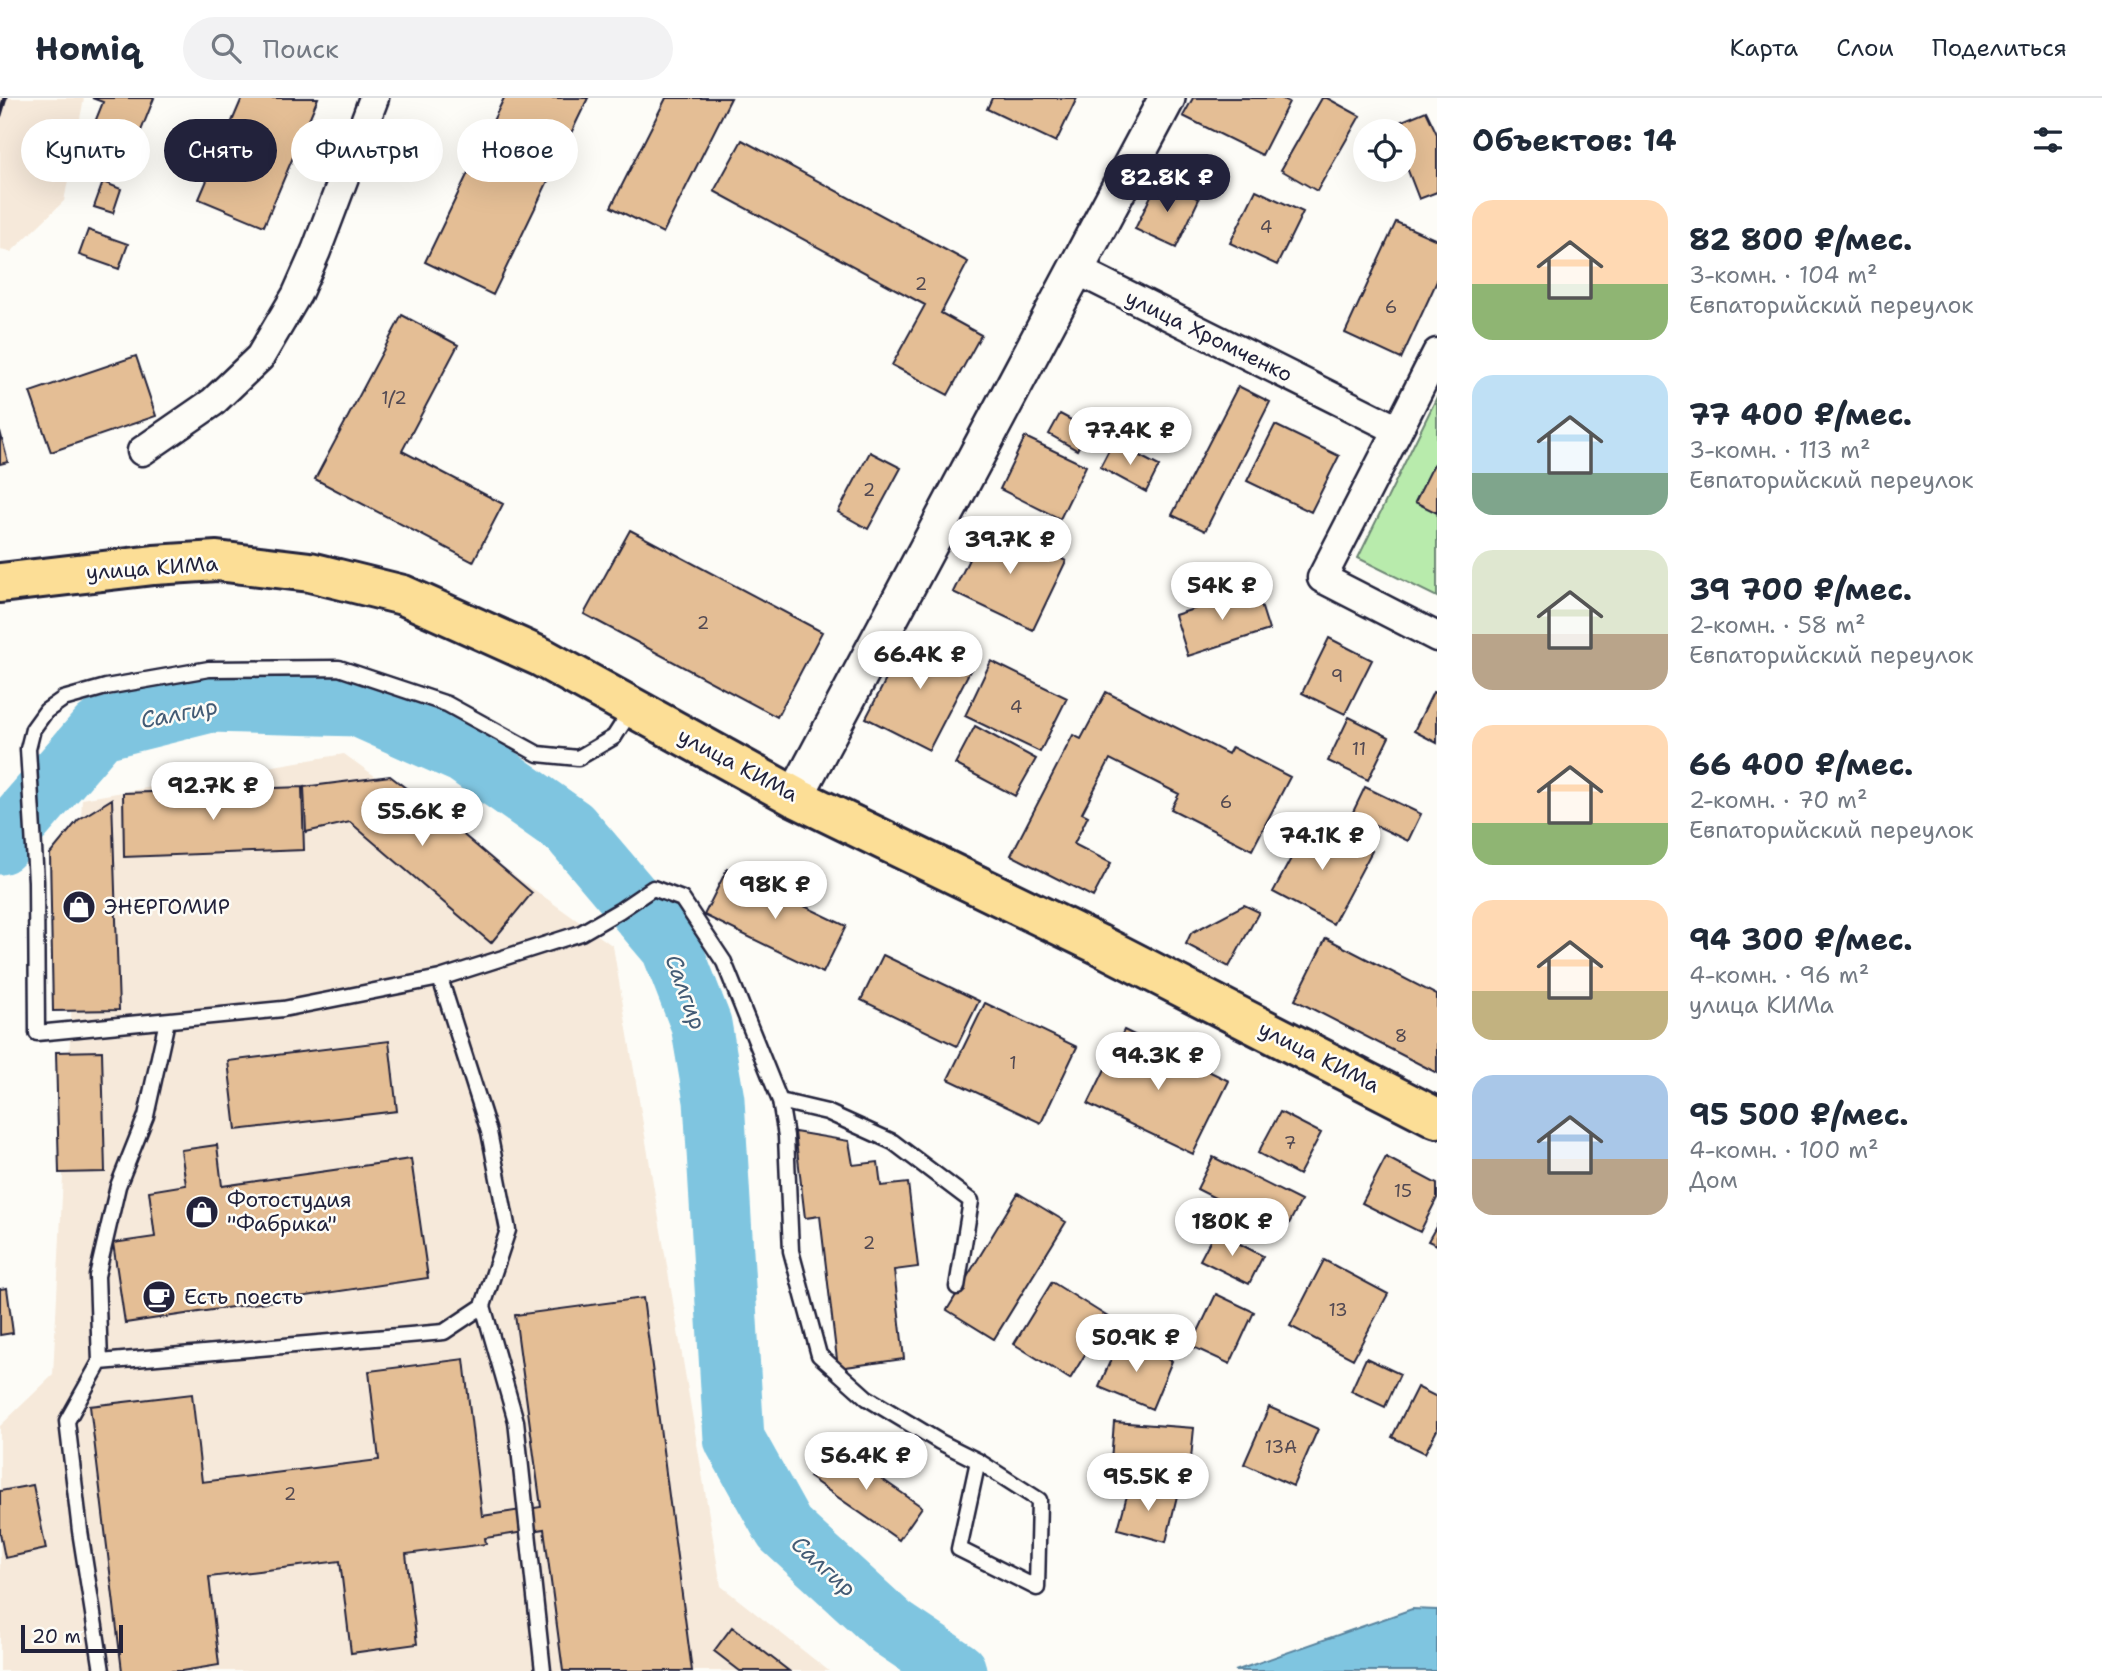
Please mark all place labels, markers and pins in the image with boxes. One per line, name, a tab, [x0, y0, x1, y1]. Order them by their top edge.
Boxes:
pin: 82.8K ₽	[1102, 155, 1232, 214]
pin: 77.4K ₽	[1065, 408, 1195, 467]
pin: 39.7K ₽	[945, 517, 1075, 576]
pin: 54K ₽	[1173, 562, 1271, 622]
pin: 66.4K ₽	[855, 632, 985, 691]
pin: 92.7K ₽	[148, 762, 278, 822]
pin: 55.6K ₽	[357, 788, 487, 848]
pin: 74.1K ₽	[1257, 812, 1387, 872]
pin: 98K ₽	[726, 862, 824, 921]
shop icon: ЭНЕРГОМИР	[60, 888, 98, 926]
place label: ЭНЕРГОМИР	[104, 893, 230, 921]
pin: 94.3K ₽	[1093, 1032, 1223, 1092]
place label: Фотостудия "Фабрика"	[227, 1186, 352, 1238]
shop icon: Фотостудия "Фабрика"	[183, 1193, 221, 1231]
pin: 180K ₽	[1175, 1198, 1289, 1258]
cafe icon: Есть поесть	[140, 1278, 178, 1316]
place label: Есть поесть	[184, 1283, 303, 1311]
pin: 50.9K ₽	[1071, 1314, 1201, 1374]
pin: 56.4K ₽	[801, 1432, 931, 1492]
pin: 95.5K ₽	[1083, 1454, 1213, 1513]

